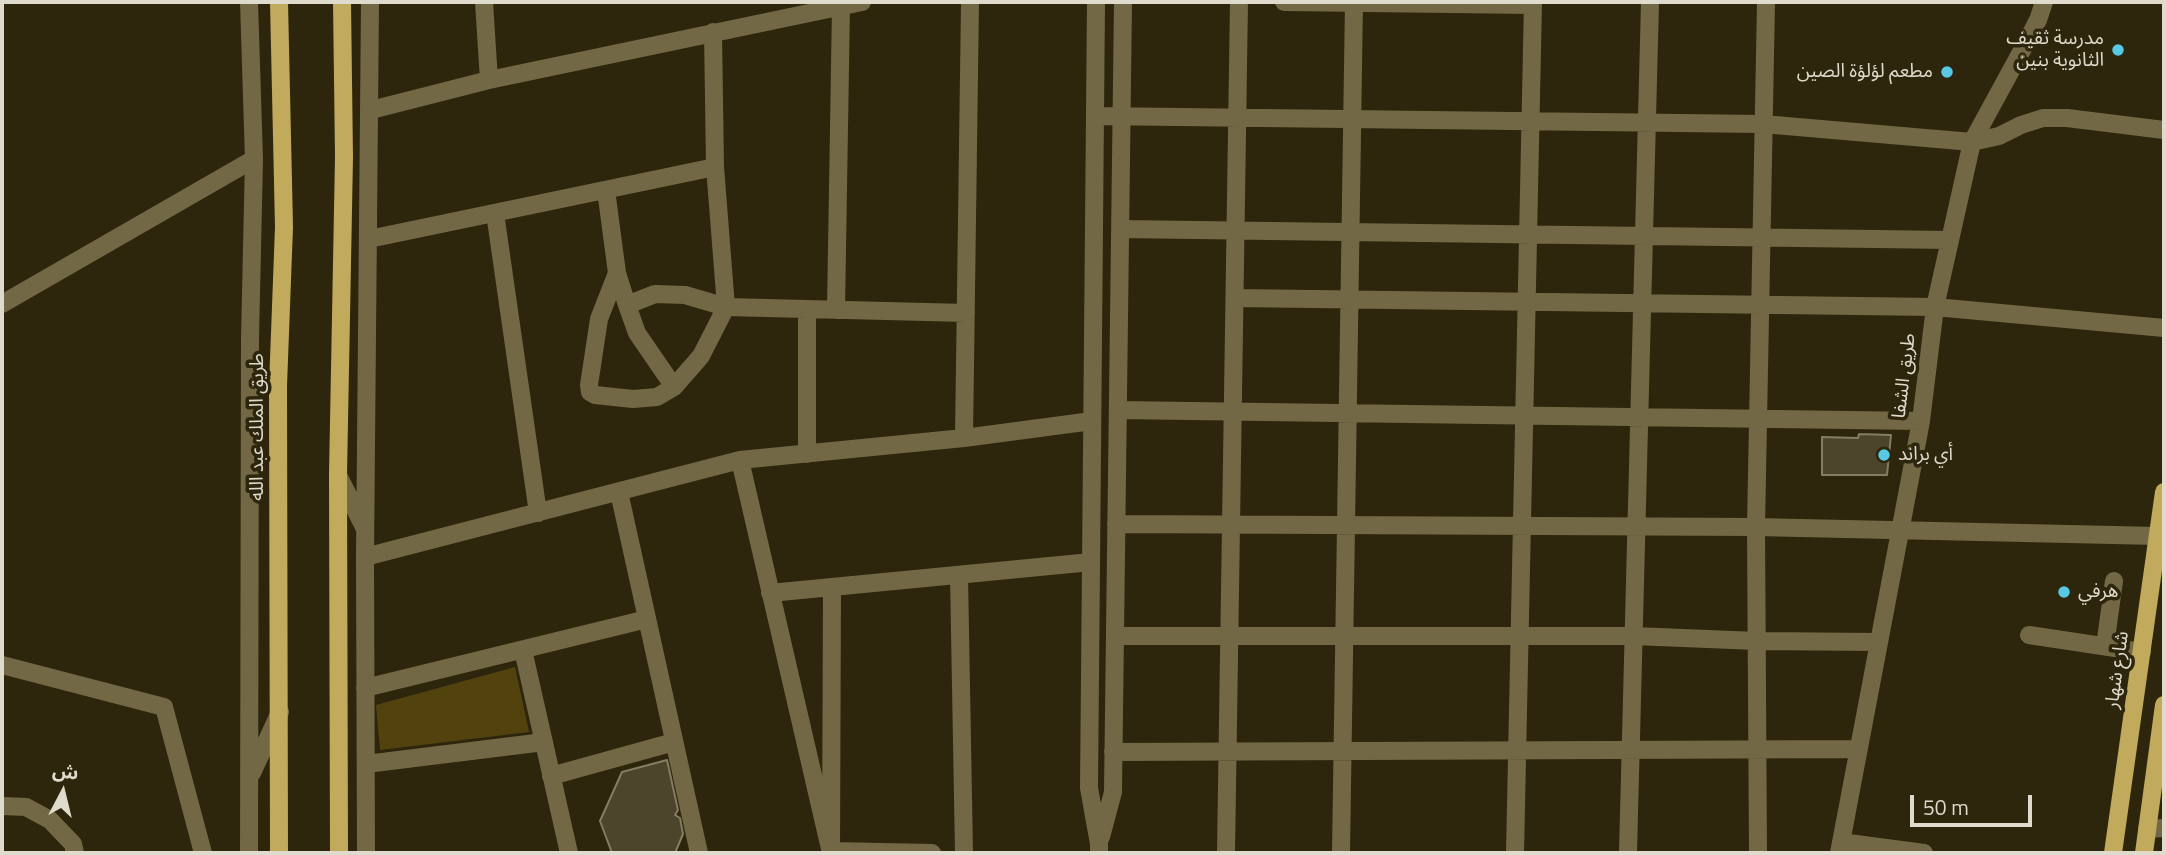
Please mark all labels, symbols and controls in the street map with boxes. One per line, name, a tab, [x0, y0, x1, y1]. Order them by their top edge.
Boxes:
place label: مدرسة ثقيف الثانوية بنين	[2006, 28, 2104, 72]
marker: مدرسة ثقيف الثانوية بنين	[2110, 42, 2126, 58]
place label: مطعم لؤلؤة الصين	[1797, 61, 1933, 83]
marker: مطعم لؤلؤة الصين	[1939, 64, 1955, 80]
street label: طريق الشفا	[1888, 332, 1922, 420]
street label: طريق الملك عبد الله	[247, 353, 269, 501]
place label: أي براند	[1898, 444, 1953, 466]
marker: أي براند	[1876, 447, 1892, 463]
place label: هرفي	[2078, 581, 2118, 603]
marker: هرفي	[2056, 584, 2072, 600]
street label: شارع شهار	[2101, 630, 2135, 710]
text: ش	[51, 755, 80, 787]
north arrow	[28, 757, 98, 827]
scale bar	[1914, 782, 2036, 826]
text: 50 m	[1923, 791, 1969, 823]

